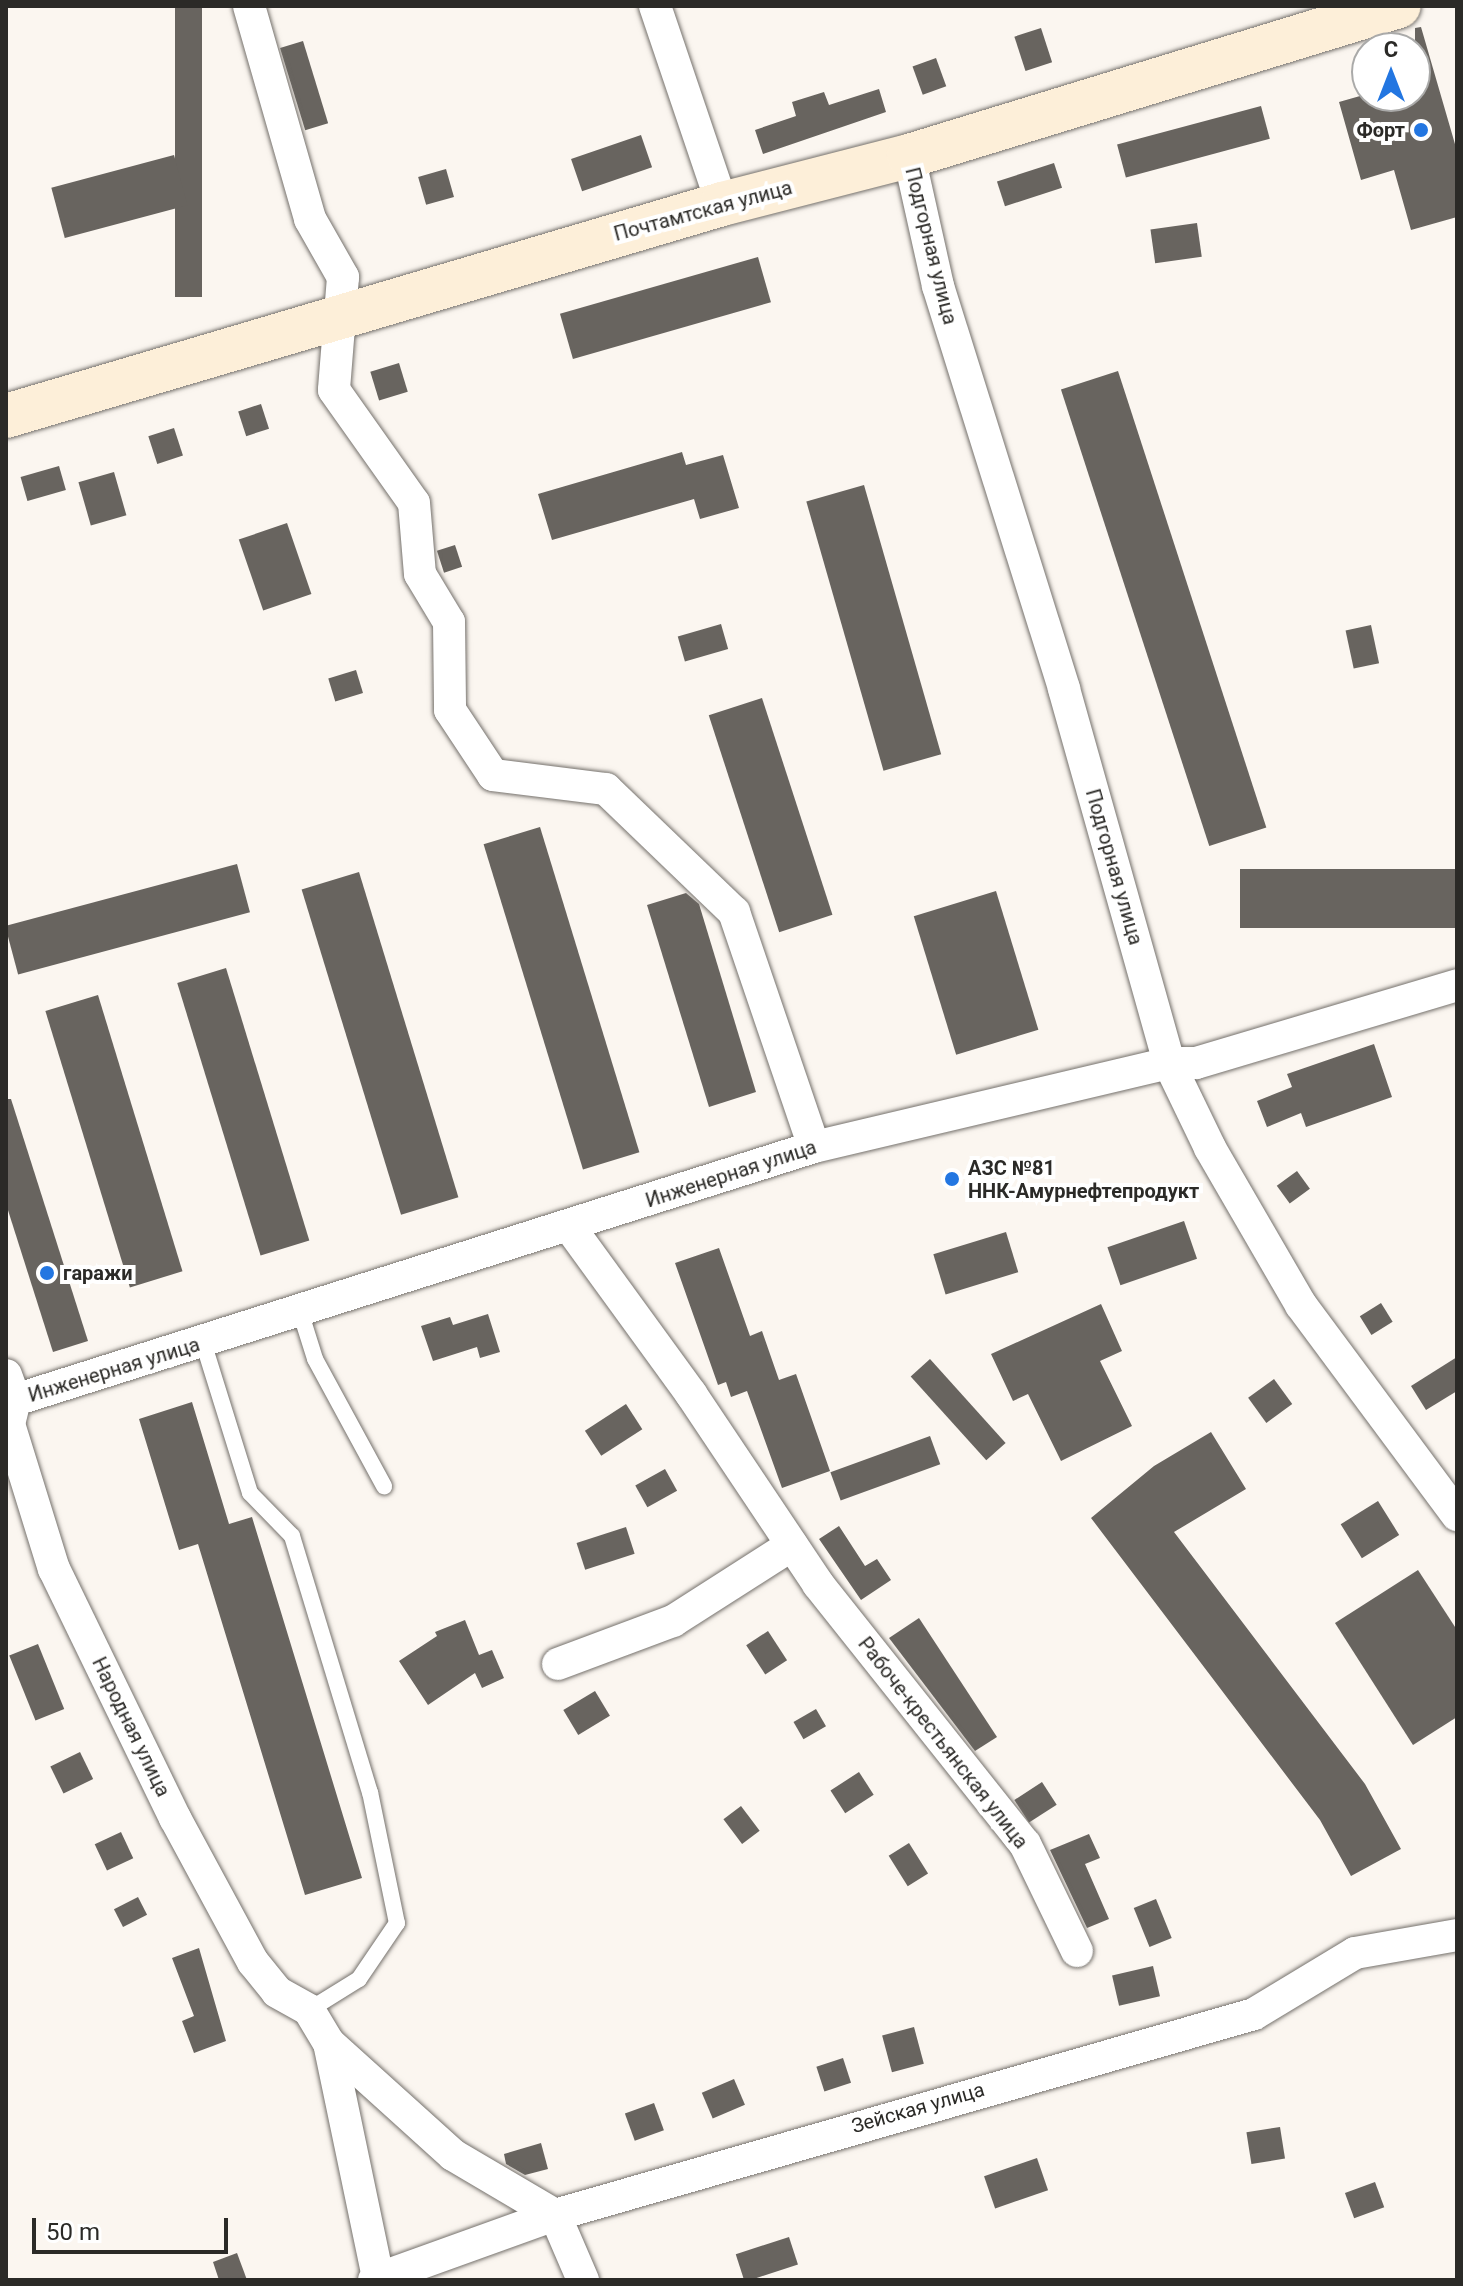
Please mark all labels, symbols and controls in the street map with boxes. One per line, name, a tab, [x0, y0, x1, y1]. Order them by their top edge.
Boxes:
north arrow	[1351, 32, 1431, 112]
text: С	[1384, 37, 1398, 62]
place label: Форт	[1356, 118, 1405, 142]
marker: Форт	[1412, 121, 1430, 139]
street label: Подгорная улица	[900, 165, 962, 327]
street label: Почтамтская улица	[611, 176, 795, 246]
street label: Подгорная улица	[1080, 786, 1148, 948]
street label: Инженерная улица	[643, 1135, 819, 1213]
place label: АЗС №81 ННК-Амурнефтепродукт	[968, 1156, 1199, 1203]
marker: АЗС №81 ННК-Амурнефтепродукт	[943, 1170, 961, 1188]
place label: гаражи	[63, 1261, 133, 1285]
marker: гаражи	[38, 1264, 56, 1282]
street label: Инженерная улица	[25, 1332, 203, 1408]
street label: Рабоче-крестьянская улица	[853, 1632, 1033, 1854]
street label: Народная улица	[87, 1653, 175, 1801]
street label: Зейская улица	[849, 2078, 987, 2138]
scale bar	[36, 2202, 232, 2252]
text: 50 m	[46, 2218, 100, 2246]

